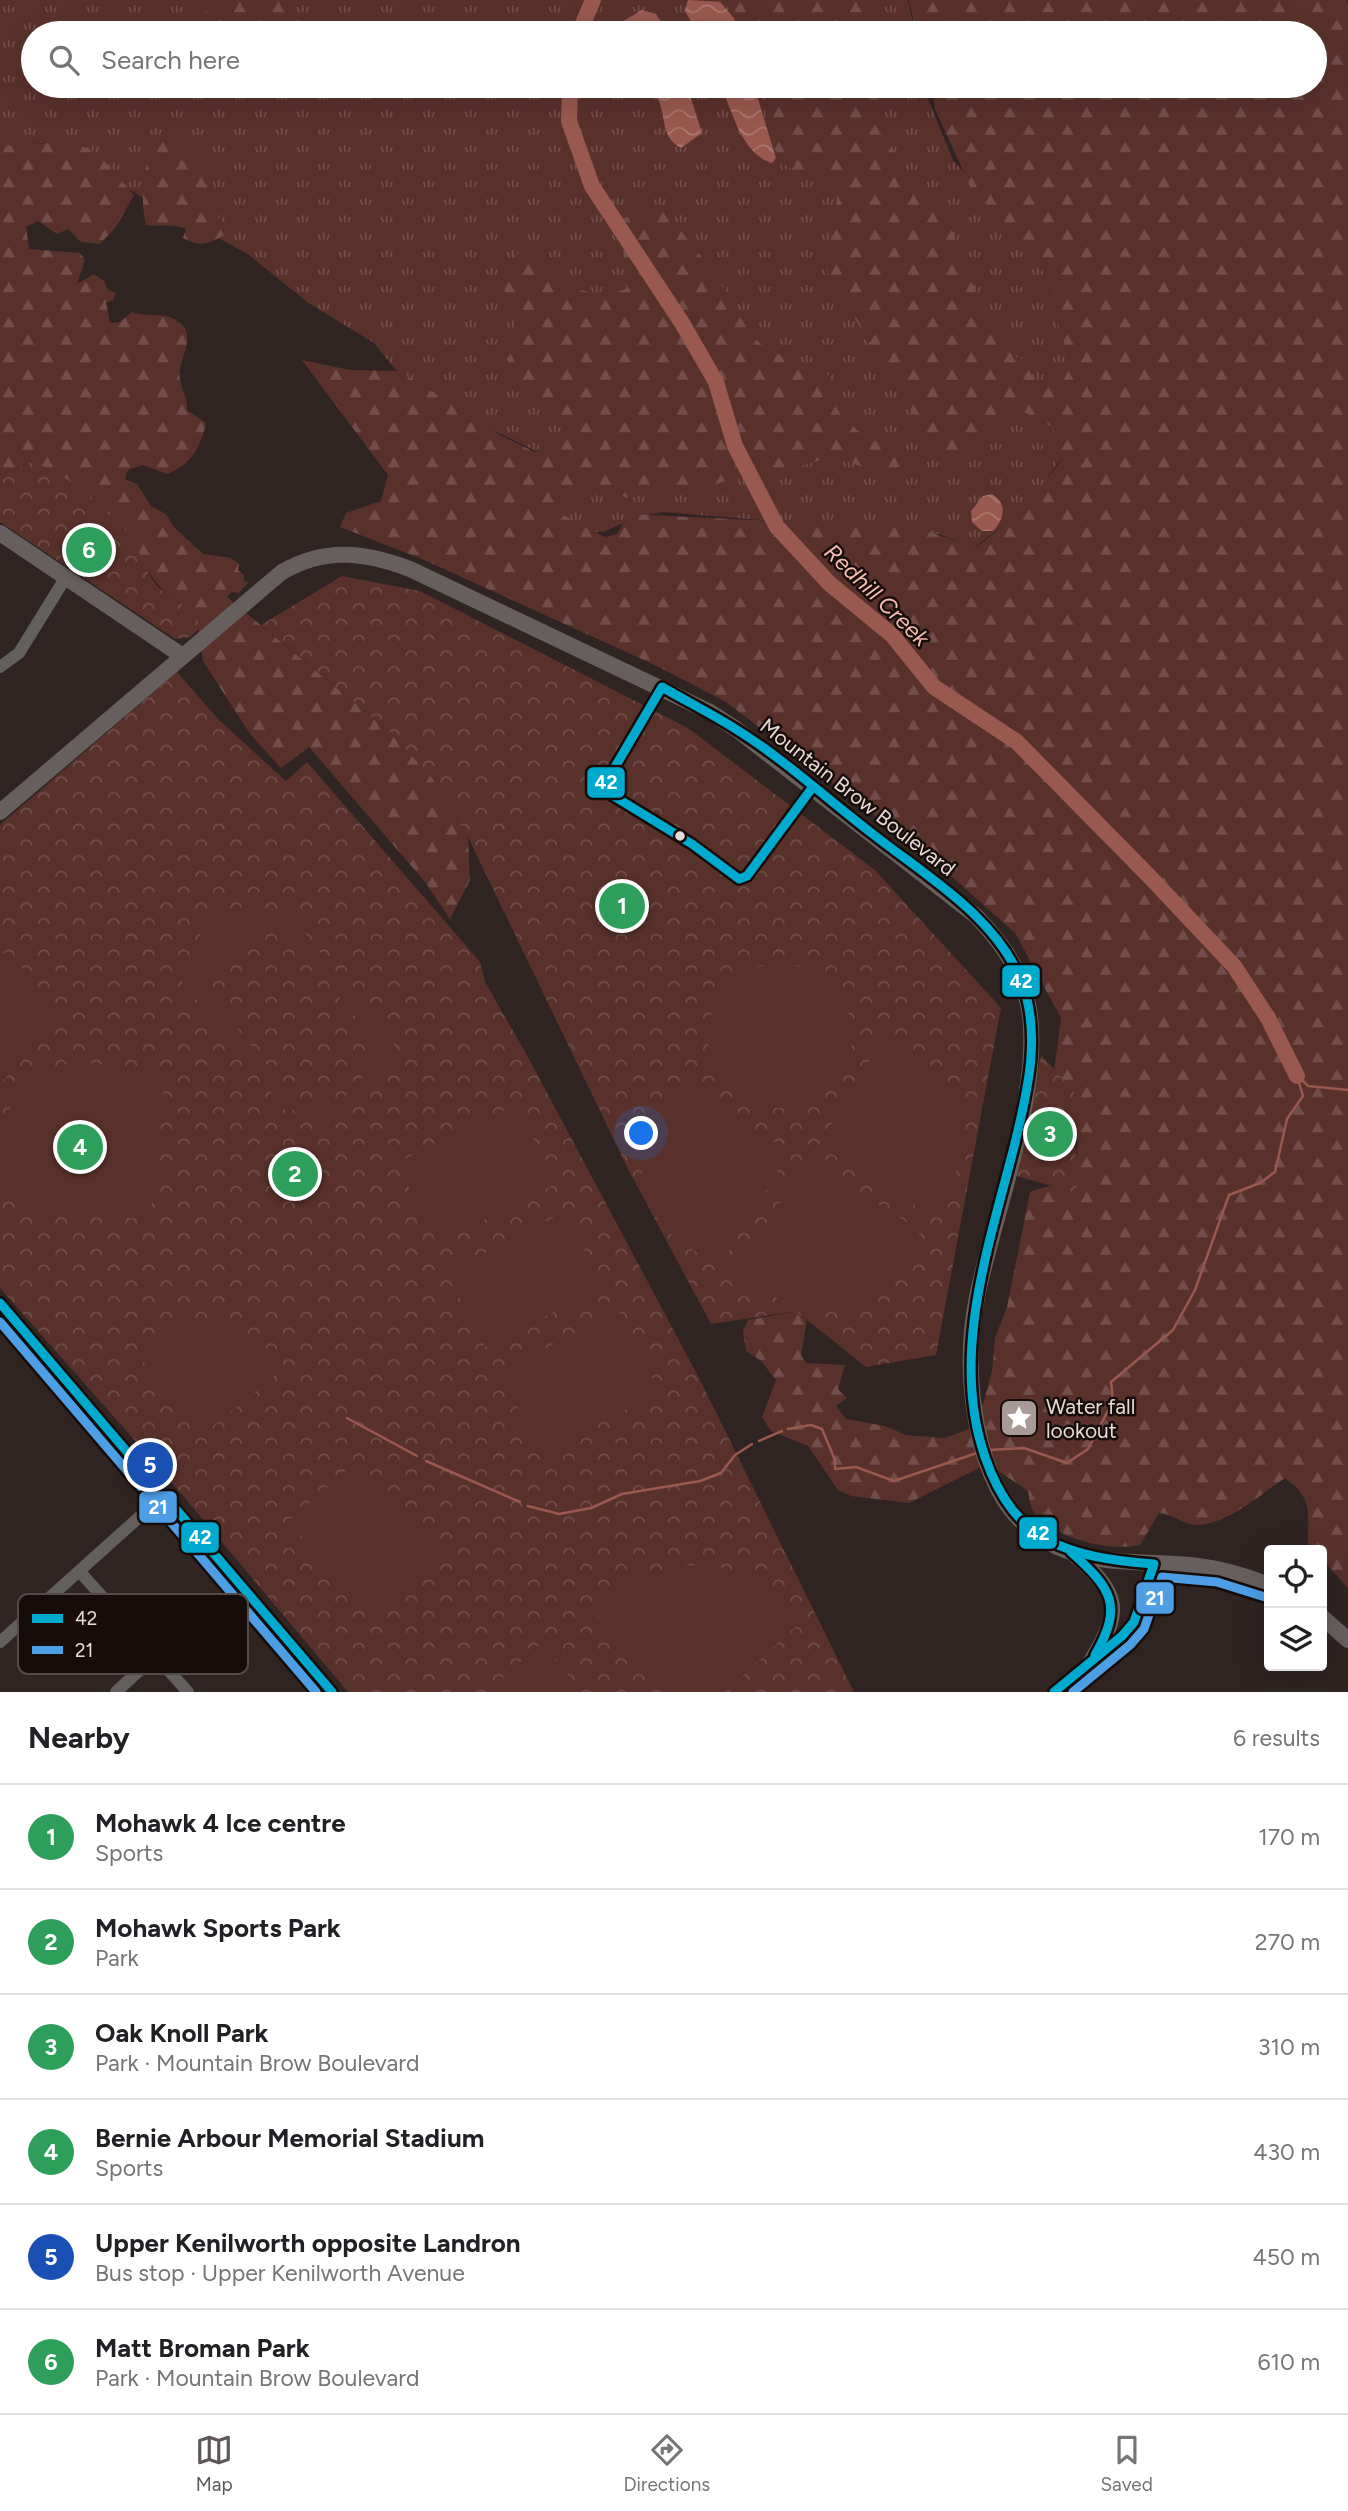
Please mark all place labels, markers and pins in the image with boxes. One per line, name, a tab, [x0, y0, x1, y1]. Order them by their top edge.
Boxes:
pin: 6	[66, 524, 112, 576]
unlabelled marker	[673, 829, 687, 843]
pin: 1	[599, 880, 645, 932]
pin: 3	[1027, 1108, 1073, 1160]
pin: 4	[57, 1121, 103, 1173]
pin: 2	[272, 1148, 318, 1200]
place label: Water fall lookout	[1046, 1394, 1135, 1443]
place icon: Water fall lookout	[998, 1397, 1040, 1439]
pin: 5	[127, 1439, 173, 1491]

